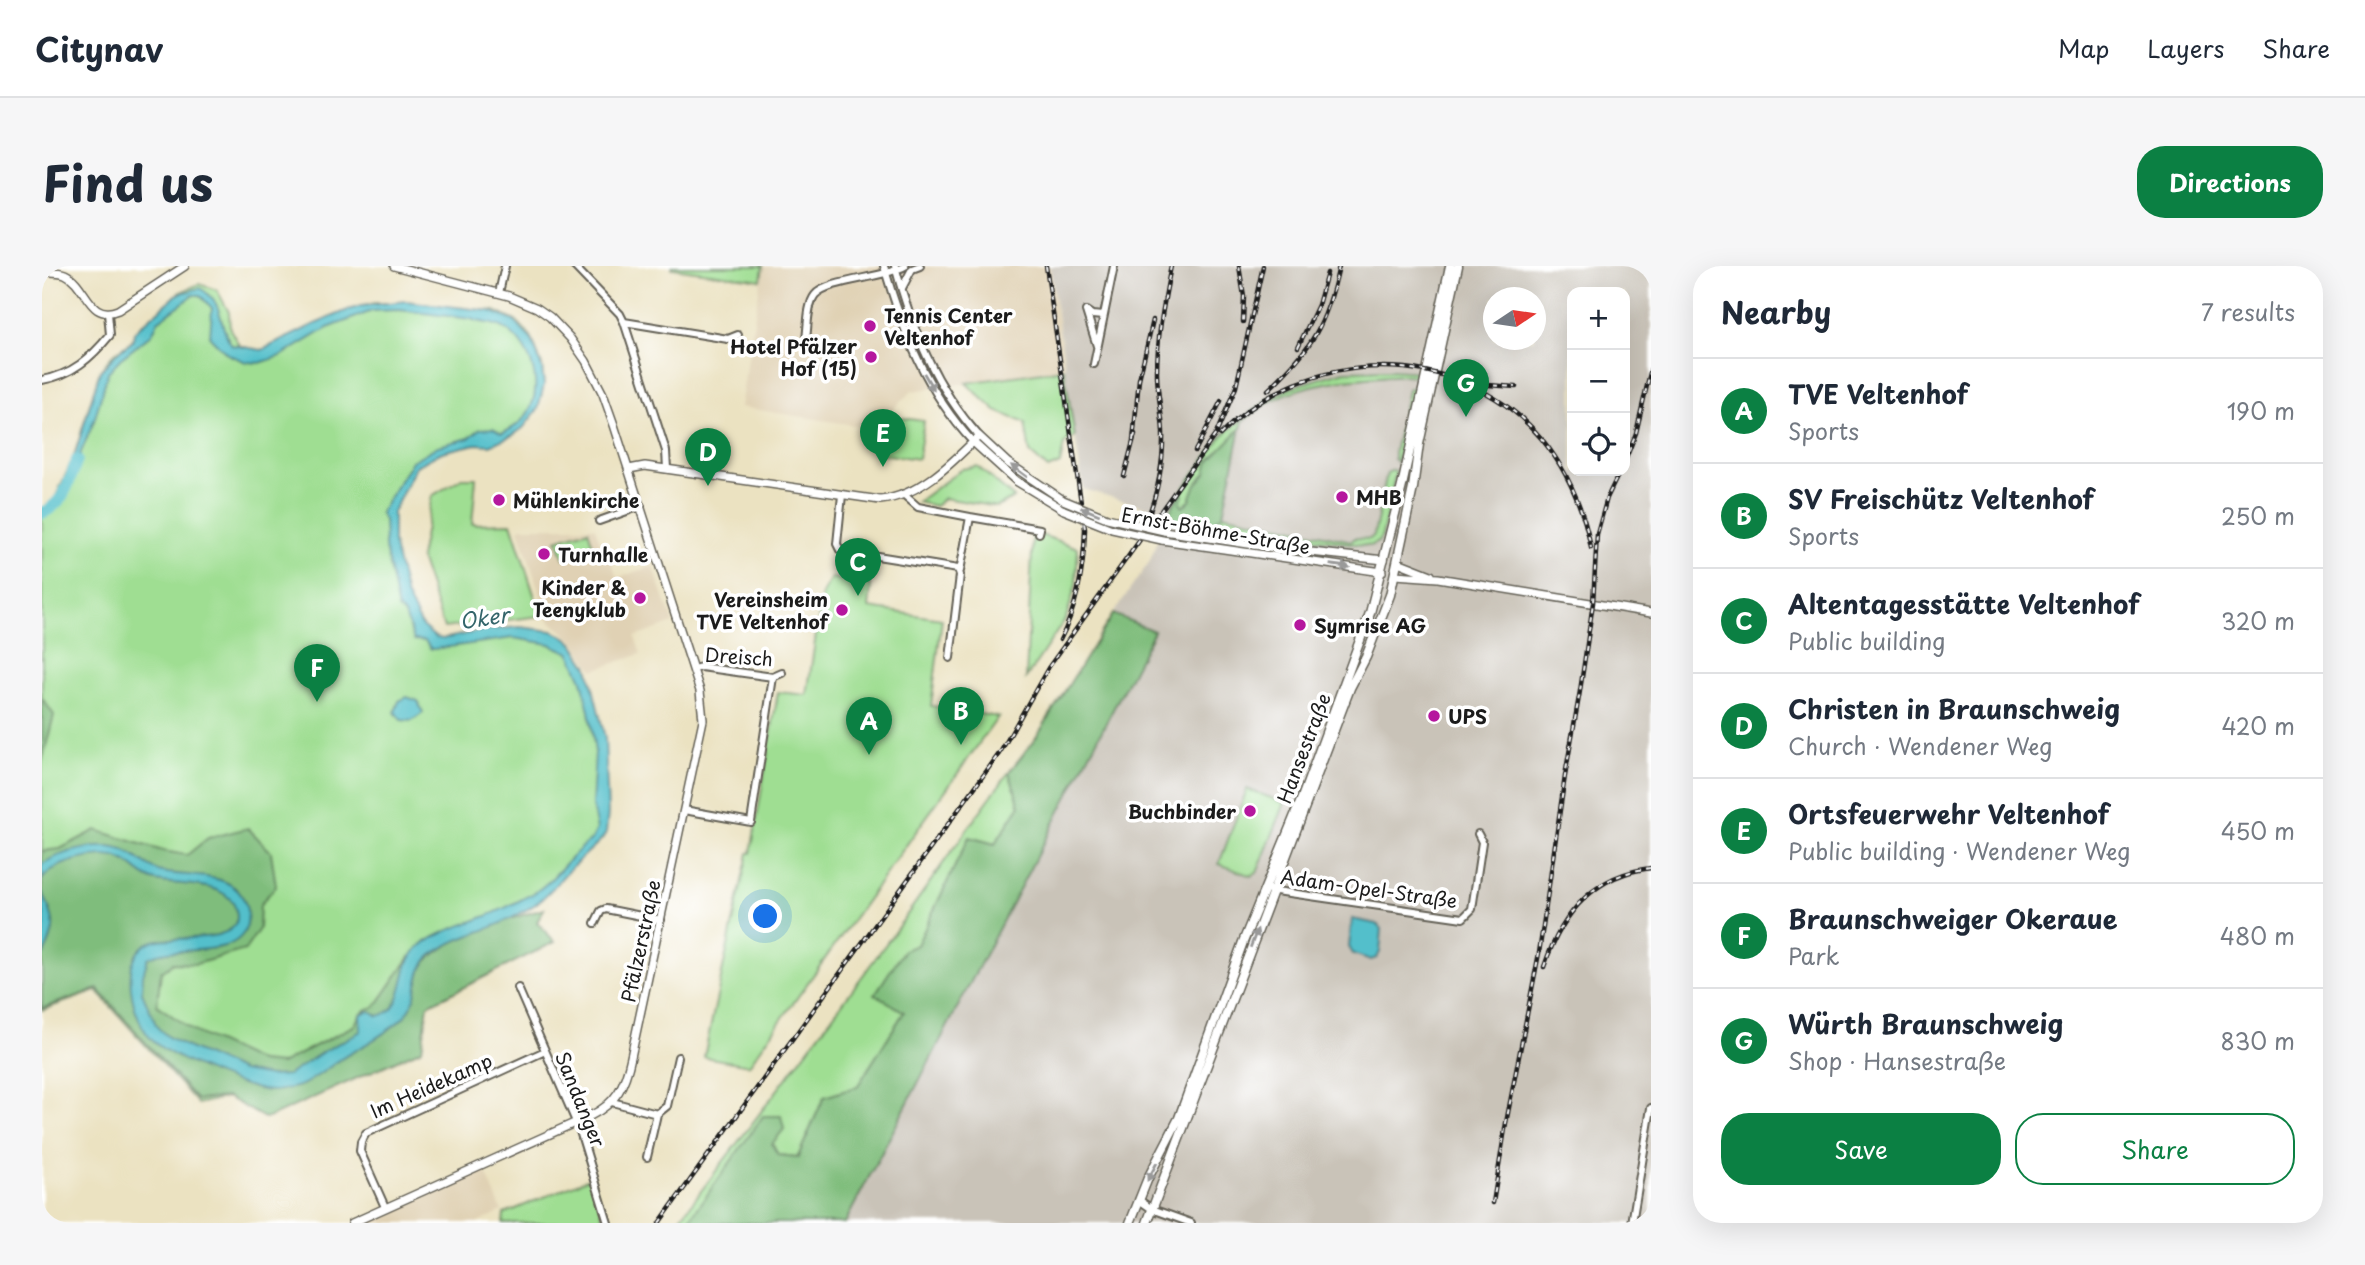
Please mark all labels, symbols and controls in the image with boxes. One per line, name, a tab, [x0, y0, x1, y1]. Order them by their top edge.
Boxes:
text: Citynav	[35, 23, 163, 73]
text: Map	[2058, 30, 2109, 66]
text: Layers	[2147, 30, 2224, 66]
text: Share	[2262, 30, 2330, 66]
text: Find us	[42, 145, 213, 219]
button: Directions	[2137, 146, 2323, 218]
north arrow	[1483, 287, 1546, 350]
map controls	[1567, 287, 1630, 476]
button: +	[1567, 287, 1630, 350]
text: Nearby	[1721, 289, 1831, 334]
text: 7 results	[2201, 294, 2295, 329]
place label: Tennis Center Veltenhof	[884, 301, 1013, 351]
marker: Tennis Center Veltenhof	[862, 318, 878, 334]
place label: Hotel Pfälzer Hof (15)	[730, 332, 857, 382]
marker: Hotel Pfälzer Hof (15)	[863, 349, 879, 365]
button: −	[1567, 350, 1630, 413]
pin: G	[1443, 359, 1489, 417]
one-way arrow	[923, 372, 935, 391]
text: TVE Veltenhof	[1788, 374, 1968, 413]
text: A	[1735, 393, 1753, 428]
text: 190 m	[2227, 393, 2295, 428]
pin: E	[860, 409, 906, 467]
button: locate	[1567, 413, 1630, 476]
text: Sports	[1788, 413, 1859, 448]
pin: D	[685, 428, 731, 486]
one-way arrow	[1009, 464, 1028, 478]
text: SV Freischütz Veltenhof	[1788, 479, 2094, 518]
place label: MHB	[1356, 483, 1402, 511]
place label: Mühlenkirche	[513, 486, 639, 514]
marker: MHB	[1334, 489, 1350, 505]
marker: Mühlenkirche	[491, 492, 507, 508]
text: B	[1736, 498, 1752, 533]
text: 250 m	[2221, 498, 2295, 533]
street label: Ernst-Böhme-Straße	[1120, 500, 1312, 560]
one-way arrow	[1079, 505, 1100, 516]
text: Sports	[1788, 518, 1859, 553]
pin: C	[835, 538, 881, 596]
place label: Turnhalle	[558, 540, 648, 568]
marker: Turnhalle	[536, 546, 552, 562]
one-way arrow	[1329, 561, 1351, 572]
place label: Kinder & Teenyklub	[533, 573, 626, 623]
text: Altentagesstätte Veltenhof	[1788, 584, 2140, 623]
place label: Vereinsheim TVE Veltenhof	[696, 585, 829, 635]
marker: Kinder & Teenyklub	[632, 590, 648, 606]
water label: Oker	[457, 597, 514, 636]
marker: Vereinsheim TVE Veltenhof	[834, 602, 850, 618]
text: C	[1735, 603, 1753, 638]
text: 320 m	[2221, 603, 2295, 638]
place label: Symrise AG	[1314, 611, 1426, 639]
marker: Symrise AG	[1292, 617, 1308, 633]
text: Public building	[1788, 623, 1945, 658]
street label: Dreisch	[704, 640, 774, 672]
pin: F	[294, 644, 340, 702]
pin: B	[938, 687, 984, 745]
street label: Hansestraße	[1269, 689, 1337, 807]
text: Christen in Braunschweig	[1788, 689, 2120, 728]
pin: A	[846, 697, 892, 755]
place label: UPS	[1448, 702, 1487, 730]
marker: UPS	[1426, 708, 1442, 724]
text: D	[1735, 708, 1753, 743]
text: 420 m	[2221, 708, 2295, 743]
text: Church · Wendener Weg	[1788, 728, 2053, 763]
text: Ortsfeuerwehr Veltenhof	[1788, 794, 2109, 833]
place label: Buchbinder	[1128, 797, 1236, 825]
marker: Buchbinder	[1242, 803, 1258, 819]
text: E	[1737, 813, 1751, 848]
text: 450 m	[2221, 813, 2295, 848]
text: Public building · Wendener Weg	[1788, 833, 2130, 868]
street label: Adam-Opel-Straße	[1279, 862, 1459, 914]
street label: Pfälzerstraße	[613, 877, 667, 1005]
your location	[748, 899, 782, 933]
text: Braunschweiger Okeraue	[1788, 899, 2117, 938]
text: F	[1737, 918, 1751, 953]
text: 480 m	[2220, 918, 2295, 953]
one-way arrow	[1249, 928, 1260, 949]
text: Park	[1788, 938, 1839, 973]
text: Würth Braunschweig	[1788, 1004, 2063, 1043]
text: G	[1735, 1023, 1753, 1058]
text: 830 m	[2220, 1023, 2295, 1058]
text: Shop · Hansestraße	[1788, 1043, 2006, 1078]
street label: Im Heidekamp	[366, 1046, 496, 1124]
street label: Sandanger	[549, 1047, 613, 1151]
button: Save	[1721, 1113, 2001, 1185]
button: Share	[2015, 1113, 2295, 1185]
one-way arrow	[1146, 1162, 1158, 1182]

